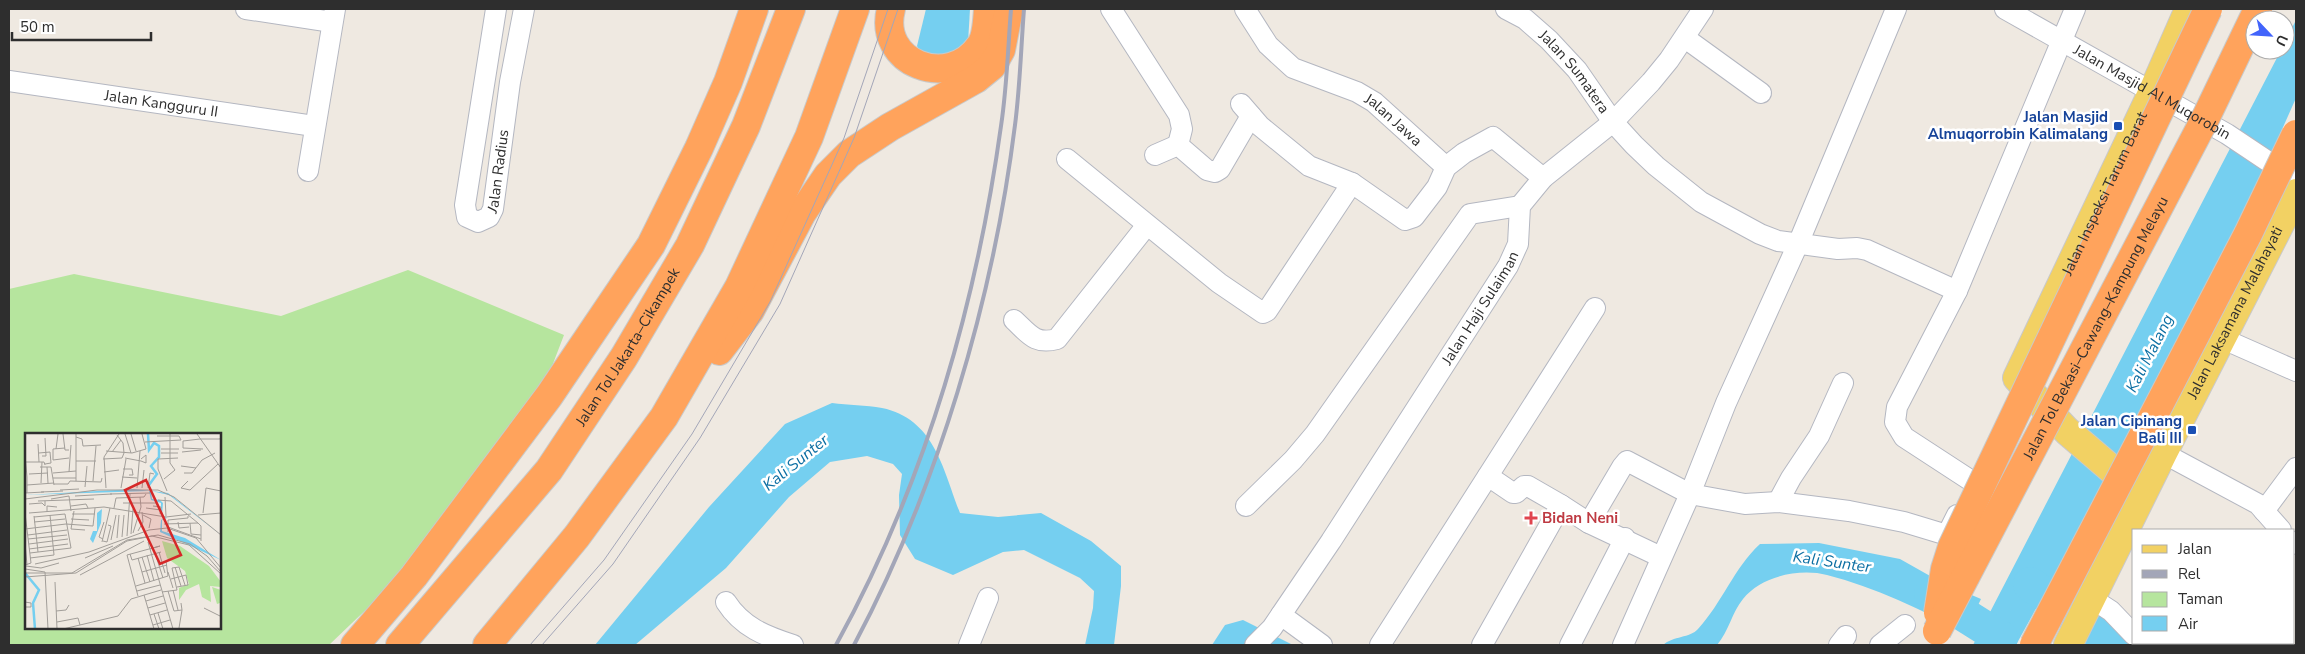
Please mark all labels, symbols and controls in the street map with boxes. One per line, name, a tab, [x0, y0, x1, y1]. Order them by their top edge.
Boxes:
scale bar	[12, 10, 151, 42]
north arrow	[2245, 10, 2295, 60]
text: 50 m	[20, 17, 55, 37]
street label: Jalan Sumatera	[1534, 25, 1614, 118]
text: U	[2271, 32, 2292, 49]
street label: Jalan Masjid Al Muqorobin	[2069, 39, 2234, 144]
street label: Jalan Kangguru II	[102, 85, 220, 122]
street label: Jalan Jawa	[1360, 88, 1426, 151]
place label: Jalan Masjid Almuqorrobin Kalimalang	[1928, 107, 2108, 144]
street label: Jalan Inspeksi Tarum Barat	[2057, 108, 2152, 279]
marker: Jalan Masjid Almuqorrobin Kalimalang	[2112, 120, 2124, 132]
street label: Jalan Radius	[482, 128, 514, 217]
street label: Jalan Tol Bekasi–Cawang–Kampung Melayu	[2018, 193, 2173, 464]
street label: Jalan Laksamana Malahayati	[2182, 223, 2287, 403]
street label: Jalan Haji Sulaiman	[1436, 248, 1523, 369]
street label: Jalan Tol Jakarta–Cikampek	[570, 264, 685, 431]
water label: Kali Malang	[2121, 311, 2179, 396]
place label: Jalan Cipinang Bali III	[2080, 411, 2182, 448]
marker: Jalan Cipinang Bali III	[2186, 424, 2198, 436]
water label: Kali Sunter	[758, 429, 834, 496]
inset map	[25, 433, 221, 629]
place label: Bidan Neni	[1542, 508, 1618, 528]
marker: Bidan Neni	[1524, 511, 1538, 525]
legend	[2132, 529, 2295, 644]
text: Jalan	[2177, 539, 2212, 559]
water label: Kali Sunter	[1791, 546, 1874, 579]
text: Rel	[2178, 564, 2201, 584]
text: Taman	[2178, 589, 2223, 609]
text: Air	[2178, 614, 2198, 634]

